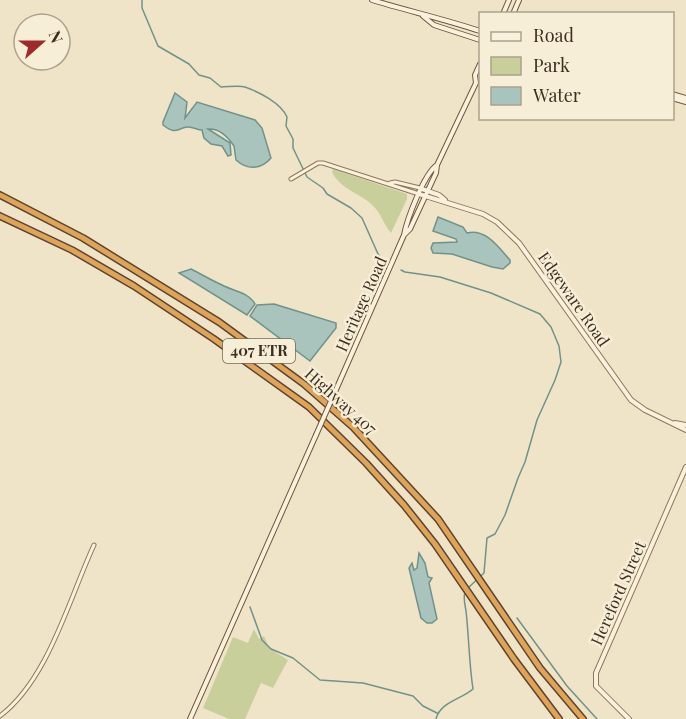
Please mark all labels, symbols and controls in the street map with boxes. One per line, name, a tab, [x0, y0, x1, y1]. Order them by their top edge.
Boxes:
north arrow	[12, 12, 72, 72]
legend	[479, 12, 674, 120]
text: Road	[533, 23, 574, 47]
text: N	[45, 27, 69, 46]
text: Park	[533, 53, 570, 77]
text: Water	[532, 83, 581, 107]
street label: Edgeware Road	[534, 247, 615, 350]
street label: Heritage Road	[330, 253, 391, 355]
road number: 407 ETR	[223, 339, 295, 363]
street label: Highway 407	[301, 363, 382, 439]
street label: Hereford Street	[585, 537, 650, 648]

